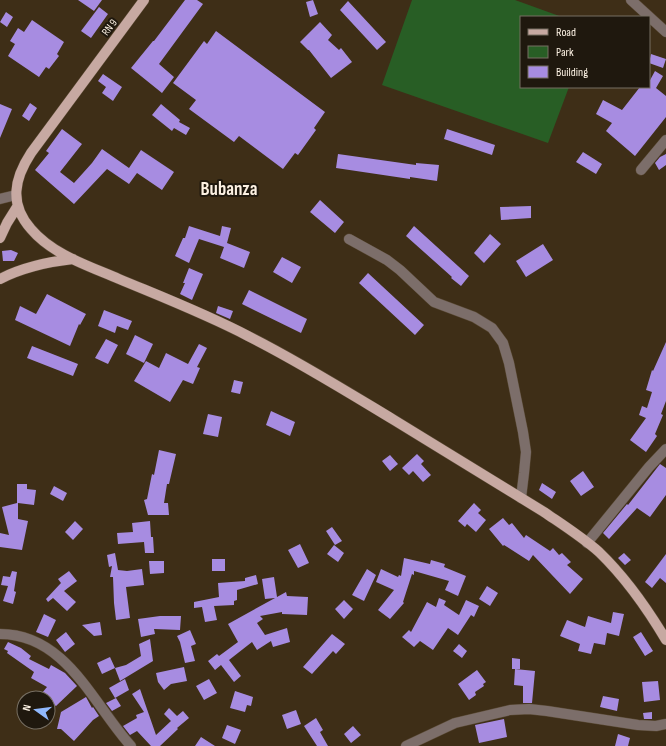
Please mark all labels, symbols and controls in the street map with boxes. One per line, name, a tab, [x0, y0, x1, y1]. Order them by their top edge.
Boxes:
street label: RN 9	[99, 16, 120, 38]
legend	[520, 16, 650, 88]
text: Road	[556, 25, 576, 40]
text: Park	[556, 45, 574, 60]
text: Building	[556, 65, 588, 80]
district label: Bubanza	[201, 178, 257, 201]
north arrow	[16, 690, 56, 730]
text: N	[20, 703, 34, 712]

